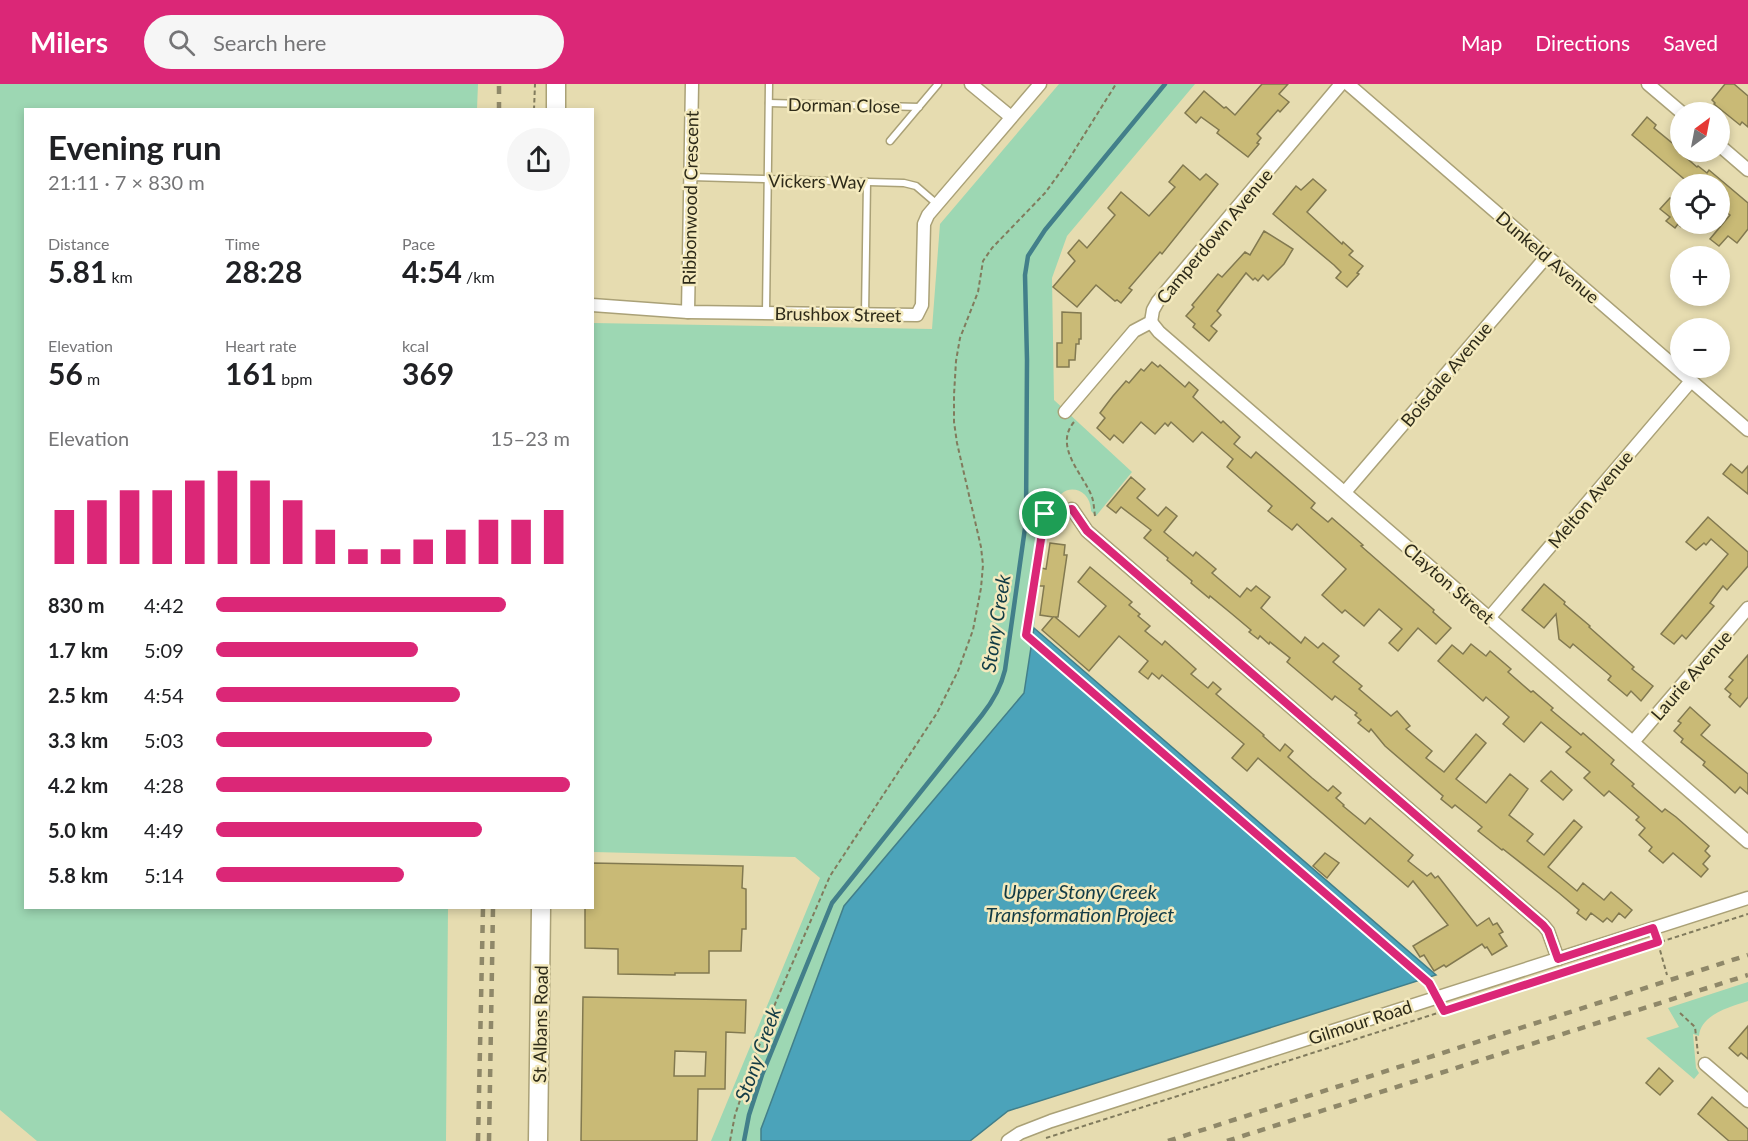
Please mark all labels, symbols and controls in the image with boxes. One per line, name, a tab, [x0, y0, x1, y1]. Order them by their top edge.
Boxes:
search box	[144, 15, 564, 69]
text: Milers	[30, 25, 108, 59]
icon: search	[165, 26, 198, 59]
text: Search here	[213, 29, 326, 56]
text: Map	[1461, 30, 1502, 55]
text: Directions	[1535, 30, 1630, 55]
text: Saved	[1663, 30, 1718, 55]
street label: Dorman Close	[788, 93, 900, 117]
north arrow	[1670, 102, 1730, 162]
map controls	[1670, 102, 1730, 378]
street label: Ribbonwood Crescent	[677, 110, 703, 286]
text: Evening run	[48, 127, 222, 167]
button: share	[507, 128, 570, 191]
street label: Camperdown Avenue	[1151, 164, 1277, 308]
street label: Vickers Way	[768, 169, 867, 193]
text: 21:11 · 7 × 830 m	[48, 170, 205, 194]
button: locate	[1670, 174, 1730, 234]
street label: Dunkeld Avenue	[1492, 206, 1604, 308]
text: Distance	[48, 234, 109, 253]
text: Time	[225, 234, 260, 253]
text: Pace	[402, 234, 435, 253]
button: +	[1670, 246, 1730, 306]
text: 5.81	[48, 253, 107, 289]
text: 28:28	[225, 253, 302, 289]
text: 4:54	[402, 253, 462, 289]
text: km	[107, 267, 133, 286]
text: /km	[462, 267, 495, 286]
street label: Brushbox Street	[774, 302, 902, 326]
street label: Boisdale Avenue	[1396, 317, 1496, 431]
button: −	[1670, 318, 1730, 378]
text: Elevation	[48, 336, 113, 355]
text: Heart rate	[225, 336, 297, 355]
text: kcal	[402, 336, 429, 355]
text: 56	[48, 355, 83, 391]
text: 161	[225, 355, 277, 391]
text: 369	[402, 355, 454, 391]
text: m	[83, 369, 100, 388]
text: bpm	[277, 369, 312, 388]
text: Elevation	[48, 426, 129, 450]
text: 15–23 m	[490, 426, 570, 450]
street label: Melton Avenue	[1543, 446, 1637, 552]
pin	[1019, 488, 1070, 539]
icon: arrive	[1028, 497, 1061, 530]
street label: Clayton Street	[1399, 538, 1499, 629]
water label: Stony Creek	[975, 572, 1015, 674]
text: 830 m	[48, 593, 104, 617]
text: 4:42	[144, 593, 184, 617]
street label: Laurie Avenue	[1646, 625, 1736, 725]
text: 1.7 km	[48, 638, 108, 662]
text: 5:09	[144, 638, 184, 662]
text: 2.5 km	[48, 683, 108, 707]
text: 4:54	[144, 683, 184, 707]
text: 3.3 km	[48, 728, 108, 752]
text: 5:03	[144, 728, 184, 752]
text: 4.2 km	[48, 773, 108, 797]
text: 4:28	[144, 773, 184, 797]
text: 5.0 km	[48, 818, 108, 842]
text: 4:49	[144, 818, 184, 842]
text: 5.8 km	[48, 863, 108, 887]
text: 5:14	[144, 863, 184, 887]
water label: Upper Stony Creek Transformation Project	[986, 879, 1174, 926]
street label: St Albans Road	[528, 965, 552, 1083]
street label: Gilmour Road	[1306, 995, 1414, 1049]
water label: Stony Creek	[729, 1003, 785, 1104]

